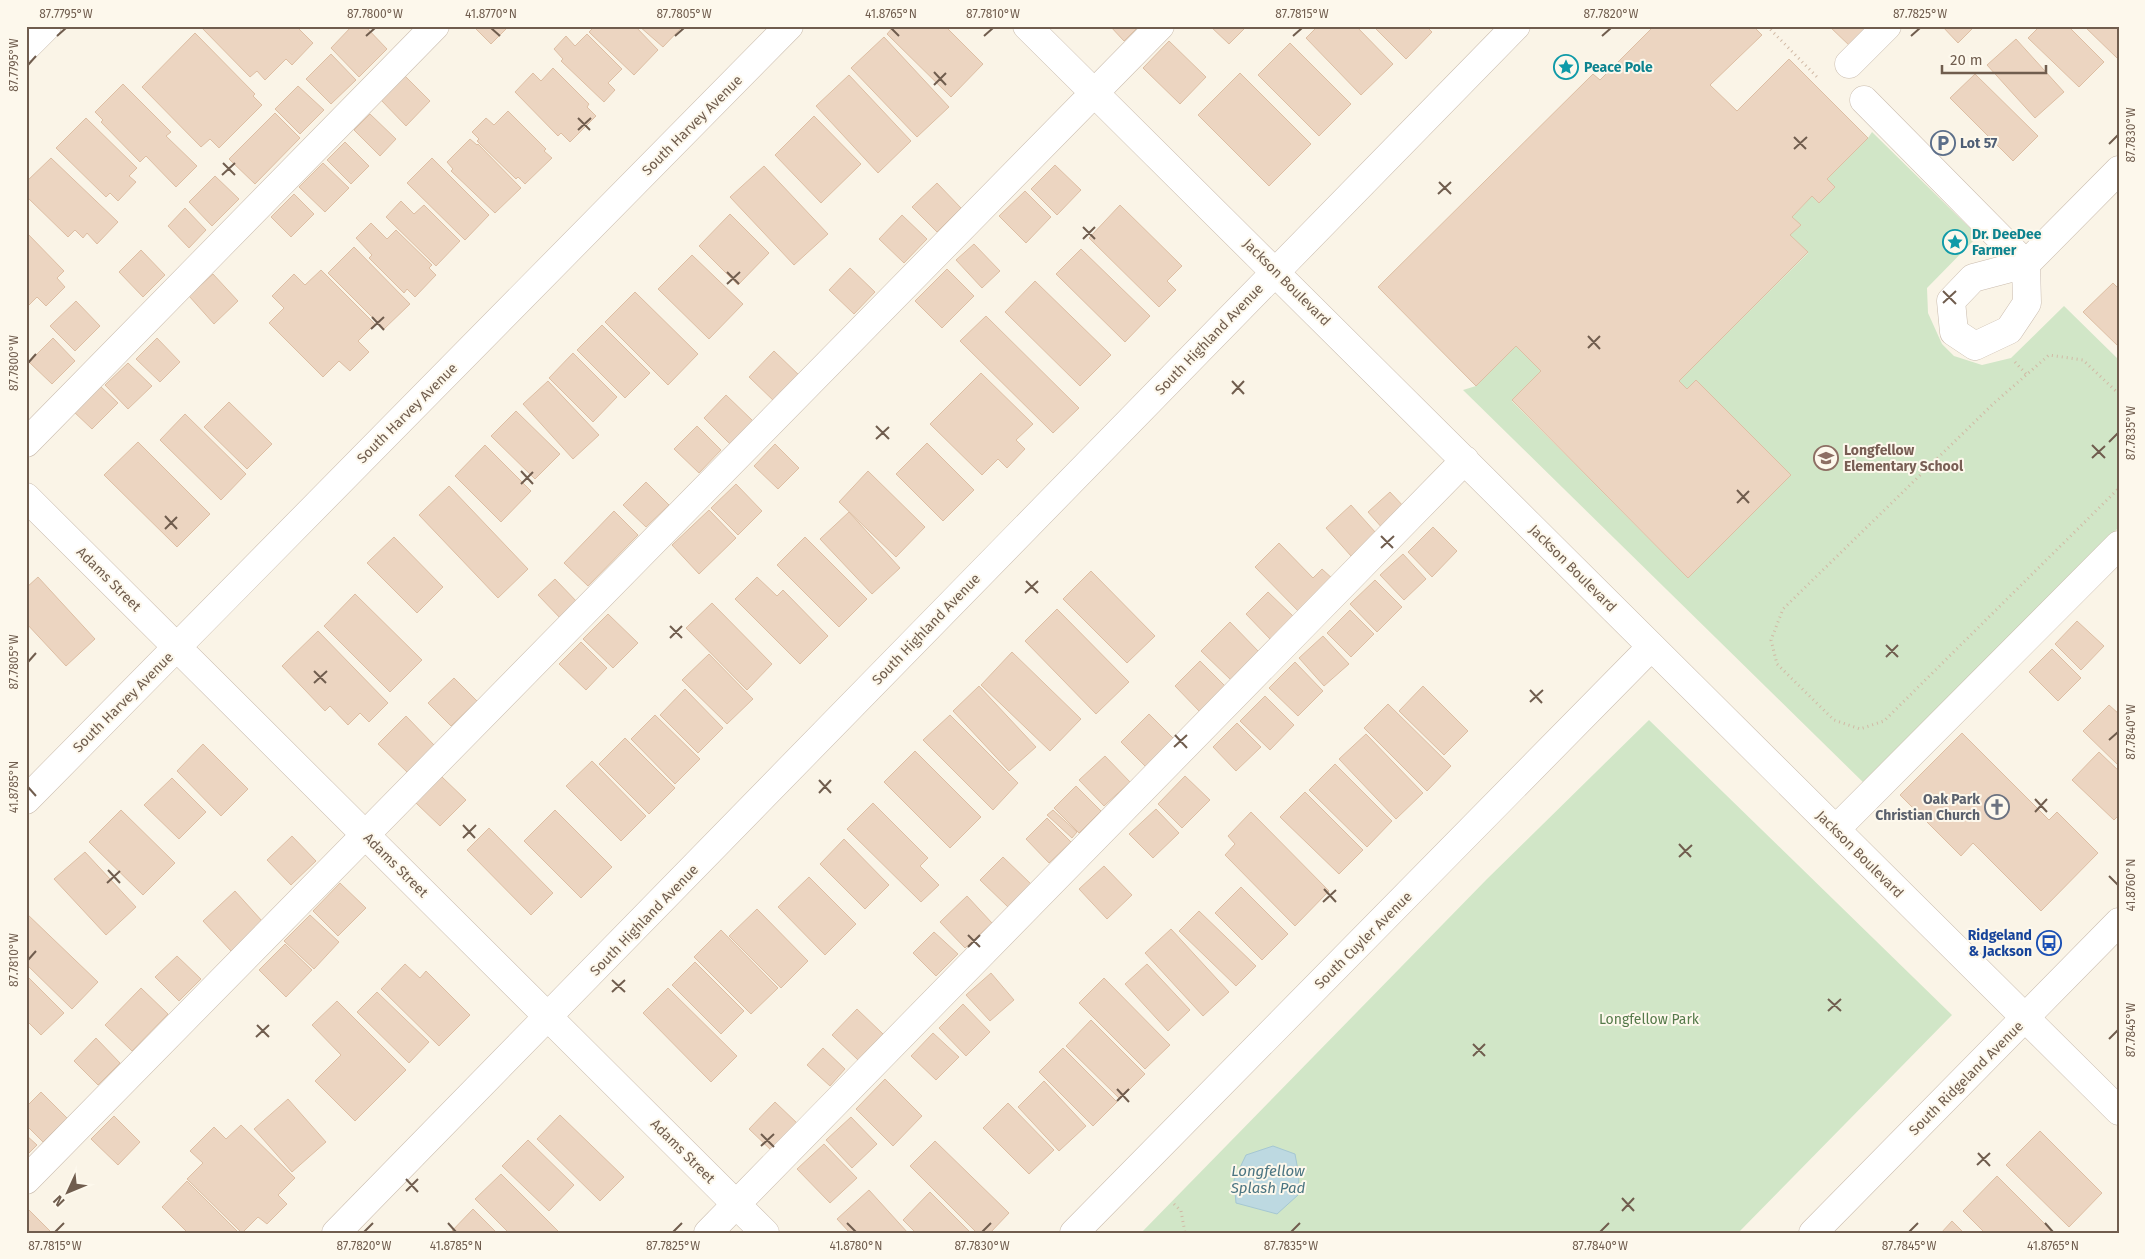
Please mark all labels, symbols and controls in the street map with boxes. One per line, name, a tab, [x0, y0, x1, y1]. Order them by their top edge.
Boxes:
text: 87.7795°W	[39, 7, 93, 21]
text: 87.7800°W	[347, 7, 403, 21]
text: 41.8770°N	[465, 7, 517, 21]
text: 87.7805°W	[656, 7, 712, 21]
text: 41.8765°N	[865, 7, 917, 21]
text: 87.7810°W	[966, 7, 1020, 21]
text: 87.7815°W	[1275, 7, 1329, 21]
text: 87.7820°W	[1583, 7, 1639, 21]
text: 87.7825°W	[1893, 7, 1947, 21]
text: 87.7795°W	[7, 38, 21, 92]
scale bar	[1942, 42, 2046, 74]
text: 20 m	[1950, 51, 1983, 69]
place icon: Peace Pole	[1553, 54, 1579, 80]
place label: Peace Pole	[1584, 59, 1653, 76]
street label: South Harvey Avenue	[639, 72, 746, 179]
text: 87.7830°W	[2124, 107, 2138, 163]
parking icon: Lot 57	[1930, 130, 1956, 156]
place label: Lot 57	[1960, 135, 1998, 152]
place label: Dr. DeeDee Farmer	[1972, 226, 2042, 259]
place icon: Dr. DeeDee Farmer	[1942, 229, 1968, 255]
street label: Jackson Boulevard	[1239, 235, 1334, 330]
street label: South Highland Avenue	[1152, 280, 1267, 399]
text: 87.7800°W	[7, 335, 21, 391]
street label: South Harvey Avenue	[354, 360, 461, 467]
text: 87.7835°W	[2124, 406, 2138, 460]
place label: Longfellow Elementary School	[1844, 442, 1964, 475]
school or university icon: Longfellow Elementary School	[1813, 445, 1839, 471]
street label: Jackson Boulevard	[1525, 521, 1620, 616]
street label: Adams Street	[73, 544, 145, 616]
street label: South Highland Avenue	[869, 570, 984, 689]
text: 87.7805°W	[7, 634, 21, 690]
street label: South Harvey Avenue	[70, 649, 177, 756]
text: 87.7840°W	[2124, 704, 2138, 760]
text: 41.8785°N	[7, 761, 21, 813]
place label: Oak Park Christian Church	[1875, 791, 1980, 824]
church icon: Oak Park Christian Church	[1984, 794, 2010, 820]
street label: Jackson Boulevard	[1812, 807, 1907, 902]
street label: Adams Street	[360, 830, 432, 902]
text: 41.8760°N	[2124, 859, 2138, 911]
street label: South Highland Avenue	[587, 861, 702, 980]
street label: South Cuyler Avenue	[1311, 888, 1416, 993]
place label: Ridgeland & Jackson	[1968, 927, 2032, 960]
bus stop icon: Ridgeland & Jackson	[2036, 930, 2062, 956]
text: 87.7810°W	[7, 933, 21, 987]
text: 87.7845°W	[2124, 1003, 2138, 1057]
park label: Longfellow Park	[1599, 1011, 1700, 1028]
street label: South Ridgeland Avenue	[1906, 1018, 2027, 1139]
street label: Adams Street	[647, 1116, 719, 1188]
water label: Longfellow Splash Pad	[1230, 1162, 1305, 1197]
north arrow	[42, 1166, 92, 1216]
text: N	[50, 1191, 68, 1210]
text: 87.7815°W	[28, 1239, 82, 1253]
text: 87.7820°W	[336, 1239, 392, 1253]
text: 41.8785°N	[430, 1239, 482, 1253]
text: 87.7825°W	[646, 1239, 700, 1253]
text: 41.8780°N	[829, 1239, 883, 1253]
text: 87.7830°W	[954, 1239, 1010, 1253]
text: 87.7835°W	[1264, 1239, 1318, 1253]
text: 87.7840°W	[1572, 1239, 1628, 1253]
text: 87.7845°W	[1882, 1239, 1936, 1253]
text: 41.8765°N	[2027, 1239, 2079, 1253]

